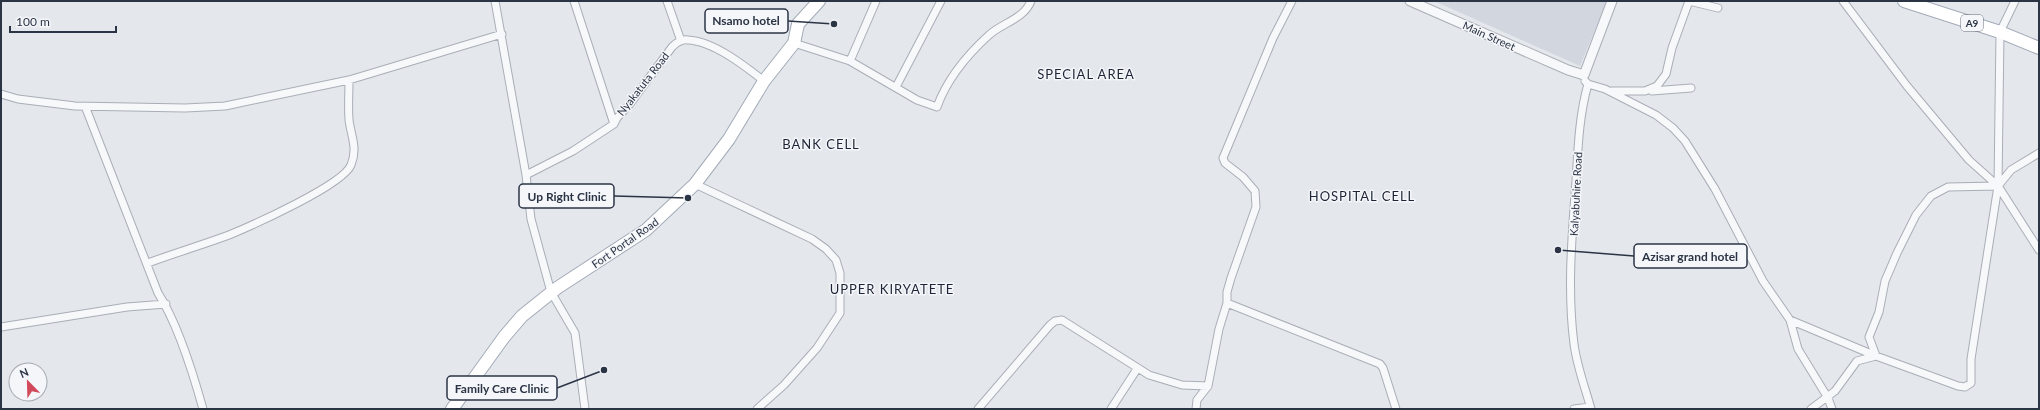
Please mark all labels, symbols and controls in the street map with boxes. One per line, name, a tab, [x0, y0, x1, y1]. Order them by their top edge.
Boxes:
scale bar	[10, 8, 116, 34]
callout: Nsamo hotel	[705, 9, 788, 33]
text: Nsamo hotel	[712, 13, 780, 28]
text: 100 m	[16, 14, 50, 29]
road number: A9	[1961, 15, 1983, 31]
street label: Main Street	[1461, 18, 1518, 53]
street label: Nyakatuta Road	[614, 49, 671, 118]
district label: SPECIAL AREA	[1037, 66, 1135, 82]
district label: BANK CELL	[782, 136, 860, 152]
street label: Kalyabuhire Road	[1567, 152, 1584, 236]
callout: Up Right Clinic	[519, 184, 614, 208]
district label: HOSPITAL CELL	[1309, 188, 1415, 204]
text: Up Right Clinic	[527, 189, 607, 204]
street label: Fort Portal Road	[589, 215, 661, 270]
callout: Azisar grand hotel	[1634, 244, 1747, 268]
text: Azisar grand hotel	[1641, 249, 1738, 264]
district label: UPPER KIRYATETE	[830, 281, 954, 297]
north arrow	[8, 362, 48, 402]
text: N	[17, 365, 30, 380]
callout: Family Care Clinic	[447, 376, 557, 400]
text: Family Care Clinic	[455, 381, 549, 396]

